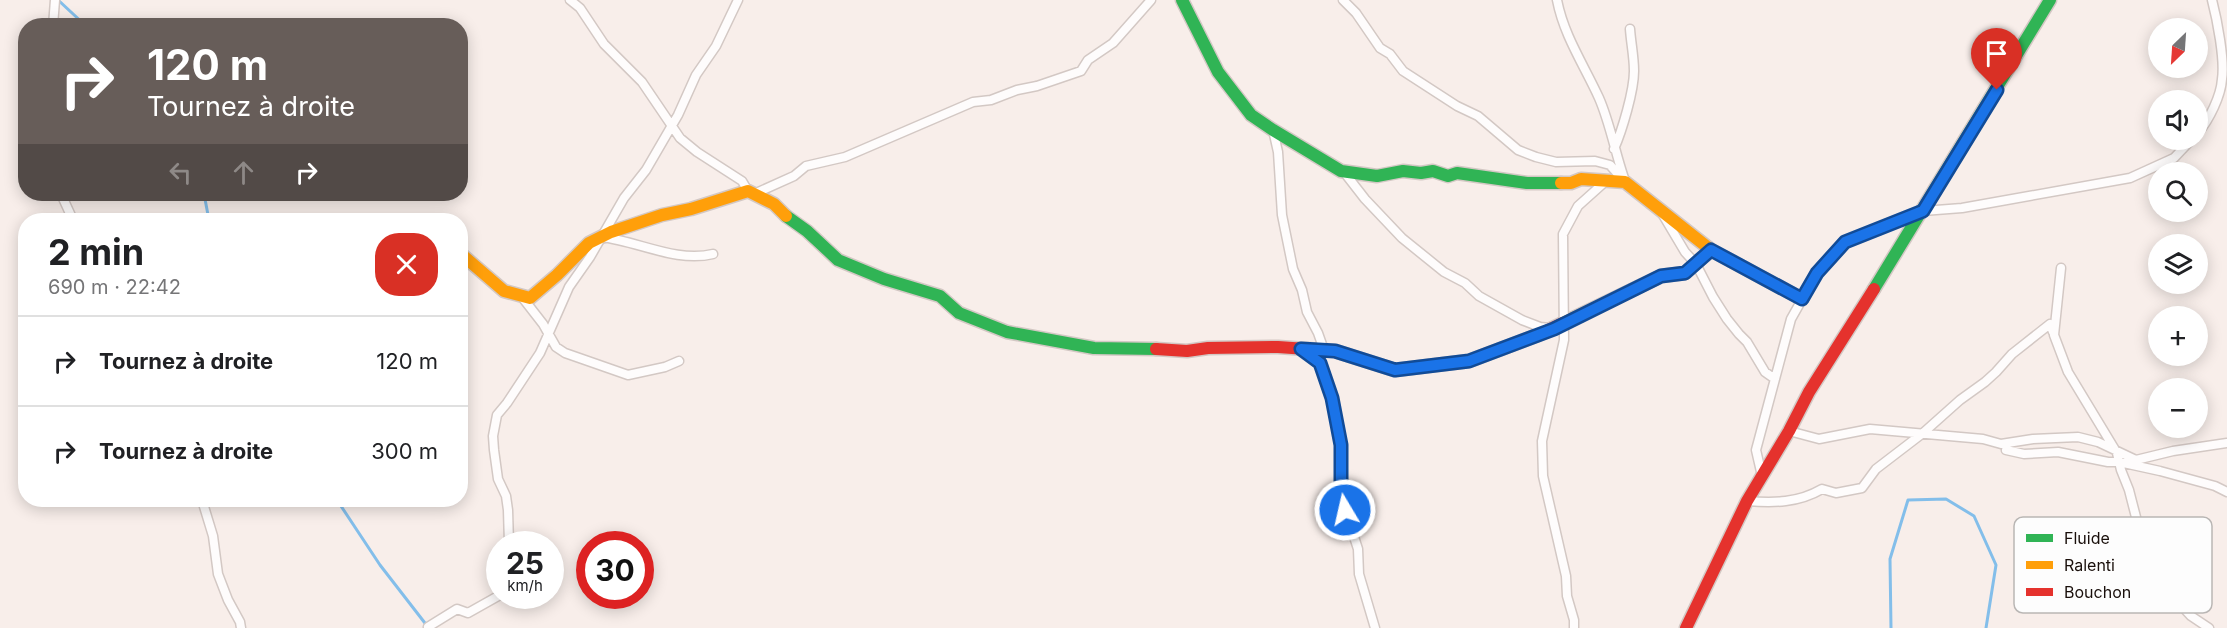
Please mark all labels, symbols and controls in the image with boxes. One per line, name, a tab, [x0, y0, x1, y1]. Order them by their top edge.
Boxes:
north arrow	[2148, 18, 2208, 78]
map controls	[2148, 18, 2208, 438]
pin	[1971, 28, 2022, 90]
icon: arrive	[1980, 37, 2013, 70]
text: 120 m	[147, 39, 268, 90]
icon: right	[48, 42, 126, 120]
text: Tournez à droite	[147, 90, 355, 123]
button: sound	[2148, 90, 2208, 150]
icon: left	[164, 156, 197, 189]
icon: ahead	[227, 156, 260, 189]
icon: right	[290, 156, 323, 189]
button: search	[2148, 162, 2208, 222]
text: 2 min	[48, 230, 144, 274]
button: close	[375, 233, 438, 296]
button: layers	[2148, 234, 2208, 294]
text: 690 m · 22:42	[48, 275, 181, 299]
button: +	[2148, 306, 2208, 366]
icon: right	[48, 345, 81, 378]
text: Tournez à droite	[99, 348, 273, 374]
text: 120 m	[376, 348, 438, 374]
button: −	[2148, 378, 2208, 438]
icon: right	[48, 435, 81, 468]
text: Tournez à droite	[99, 438, 273, 464]
text: 300 m	[371, 438, 438, 464]
position arrow	[1313, 478, 1377, 542]
legend	[2014, 517, 2212, 613]
text: Fluide	[2064, 528, 2110, 548]
speed limit sign: 30	[576, 531, 654, 609]
text: 25	[506, 545, 544, 581]
text: Ralenti	[2064, 555, 2115, 575]
text: km/h	[507, 576, 543, 595]
text: Bouchon	[2064, 582, 2131, 602]

